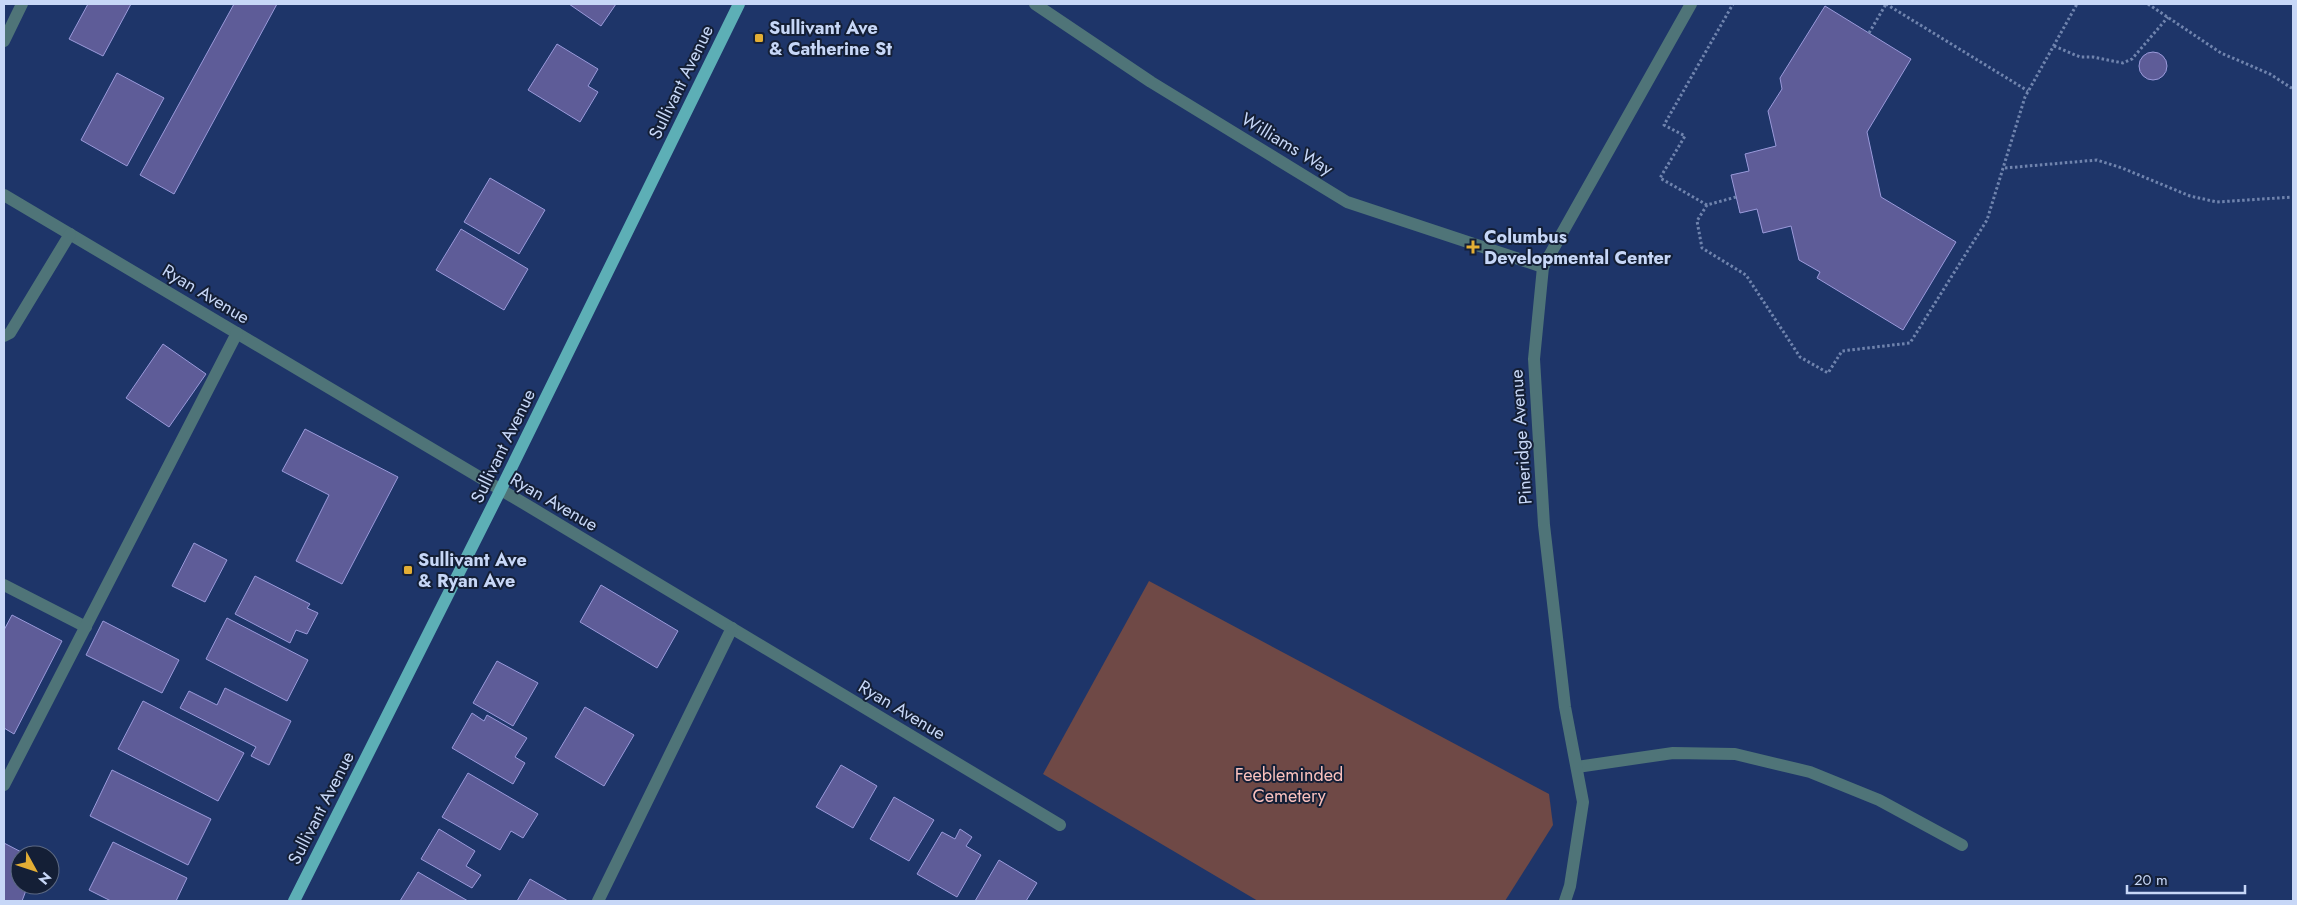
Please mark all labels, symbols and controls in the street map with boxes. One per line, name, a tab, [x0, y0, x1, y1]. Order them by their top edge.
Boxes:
place label: Sullivant Ave & Catherine St	[769, 15, 892, 62]
street label: Sullivant Avenue	[642, 21, 720, 143]
marker: Sullivant Ave & Catherine St	[753, 32, 765, 44]
street label: Williams Way	[1236, 106, 1338, 182]
place label: Columbus Developmental Center	[1484, 224, 1672, 271]
marker: Columbus Developmental Center	[1466, 240, 1480, 254]
street label: Ryan Avenue	[157, 258, 255, 330]
street label: Pineridge Avenue	[1503, 369, 1539, 505]
street label: Sullivant Avenue	[464, 385, 542, 507]
street label: Ryan Avenue	[505, 466, 603, 538]
place label: Sullivant Ave & Ryan Ave	[418, 547, 527, 594]
marker: Sullivant Ave & Ryan Ave	[402, 564, 414, 576]
street label: Ryan Avenue	[853, 674, 951, 746]
street label: Sullivant Avenue	[281, 747, 361, 869]
park label: Feebleminded Cemetery	[1235, 762, 1343, 809]
north arrow	[10, 845, 60, 895]
scale bar	[2127, 862, 2244, 894]
text: N	[34, 868, 56, 889]
text: 20 m	[2134, 869, 2168, 891]

